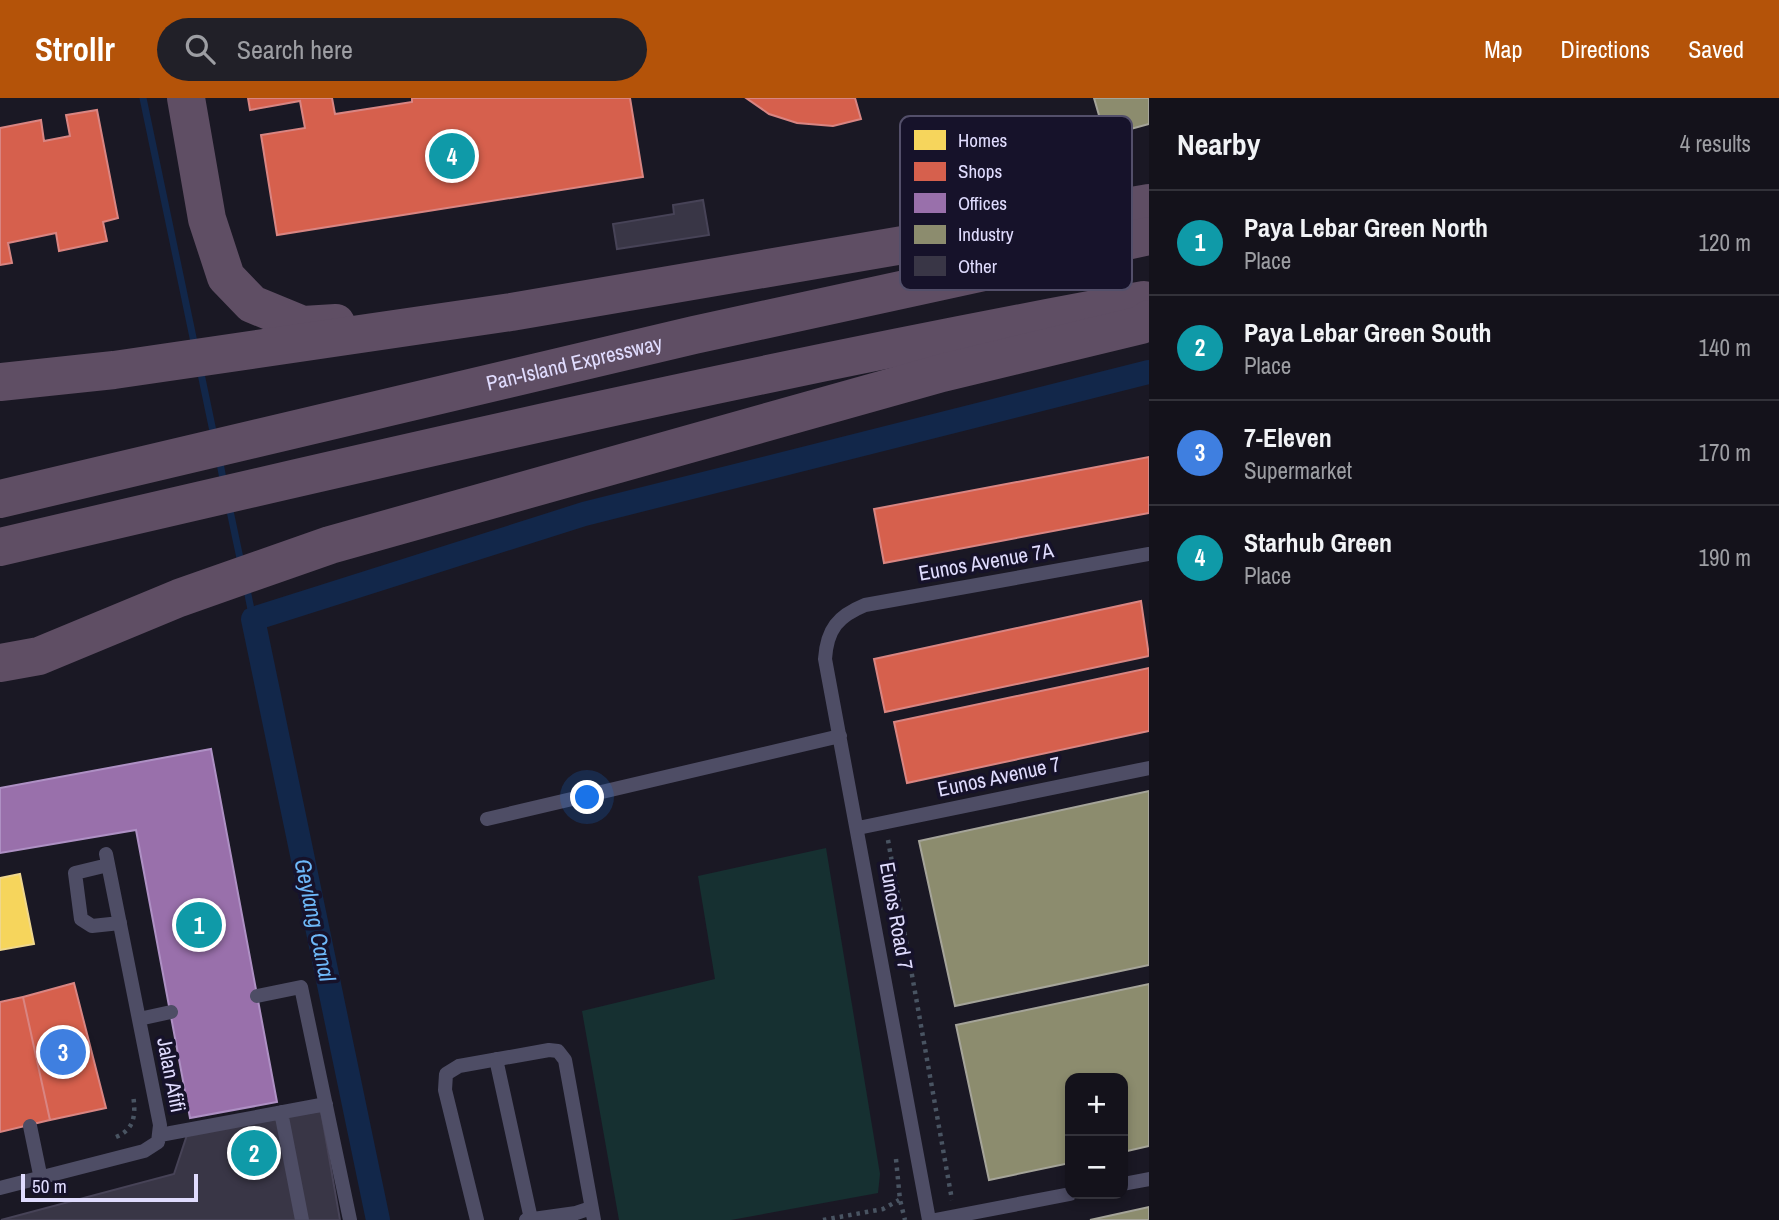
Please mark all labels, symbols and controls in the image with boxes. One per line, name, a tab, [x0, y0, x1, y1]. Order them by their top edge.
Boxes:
search box	[157, 18, 647, 81]
text: Strollr	[35, 27, 115, 71]
icon: search	[181, 30, 219, 68]
text: Search here	[237, 32, 353, 67]
text: Map	[1484, 33, 1522, 65]
text: Directions	[1560, 33, 1650, 65]
text: Saved	[1688, 33, 1744, 65]
legend	[900, 116, 1132, 290]
text: Nearby	[1177, 124, 1260, 164]
text: Homes	[958, 127, 1008, 153]
text: 4 results	[1680, 128, 1751, 159]
pin: 4	[429, 130, 475, 182]
text: Shops	[958, 158, 1002, 184]
text: Offices	[958, 190, 1007, 216]
text: Paya Lebar Green North	[1244, 210, 1488, 245]
text: Industry	[958, 221, 1014, 247]
text: 1	[1195, 227, 1205, 258]
text: 120 m	[1699, 227, 1751, 258]
text: Place	[1244, 245, 1291, 276]
text: Other	[958, 253, 998, 279]
text: Paya Lebar Green South	[1244, 315, 1492, 350]
street label: Pan-Island Expressway	[483, 328, 665, 398]
text: 2	[1195, 332, 1205, 363]
text: 140 m	[1699, 332, 1751, 363]
text: Place	[1244, 350, 1291, 381]
text: 7-Eleven	[1244, 420, 1332, 455]
text: 3	[1195, 437, 1205, 468]
text: 170 m	[1699, 437, 1751, 468]
text: Supermarket	[1244, 455, 1352, 486]
text: Starhub Green	[1244, 525, 1392, 560]
street label: Eunos Avenue 7A	[916, 535, 1056, 588]
text: 4	[1195, 542, 1205, 573]
text: 190 m	[1699, 542, 1751, 573]
text: Place	[1244, 560, 1291, 591]
street label: Eunos Avenue 7	[935, 749, 1063, 804]
your location	[570, 780, 604, 814]
water label: Geylang Canal	[287, 856, 344, 985]
street label: Eunos Road 7	[873, 860, 920, 972]
pin: 1	[176, 899, 222, 951]
pin: 3	[40, 1026, 86, 1078]
street label: Jalan Afifi	[150, 1035, 193, 1115]
map controls	[1065, 1073, 1128, 1199]
button: +	[1065, 1073, 1128, 1136]
pin: 2	[231, 1127, 277, 1179]
button: −	[1065, 1136, 1128, 1199]
scale bar	[21, 1171, 198, 1203]
text: 50 m	[32, 1173, 67, 1199]

